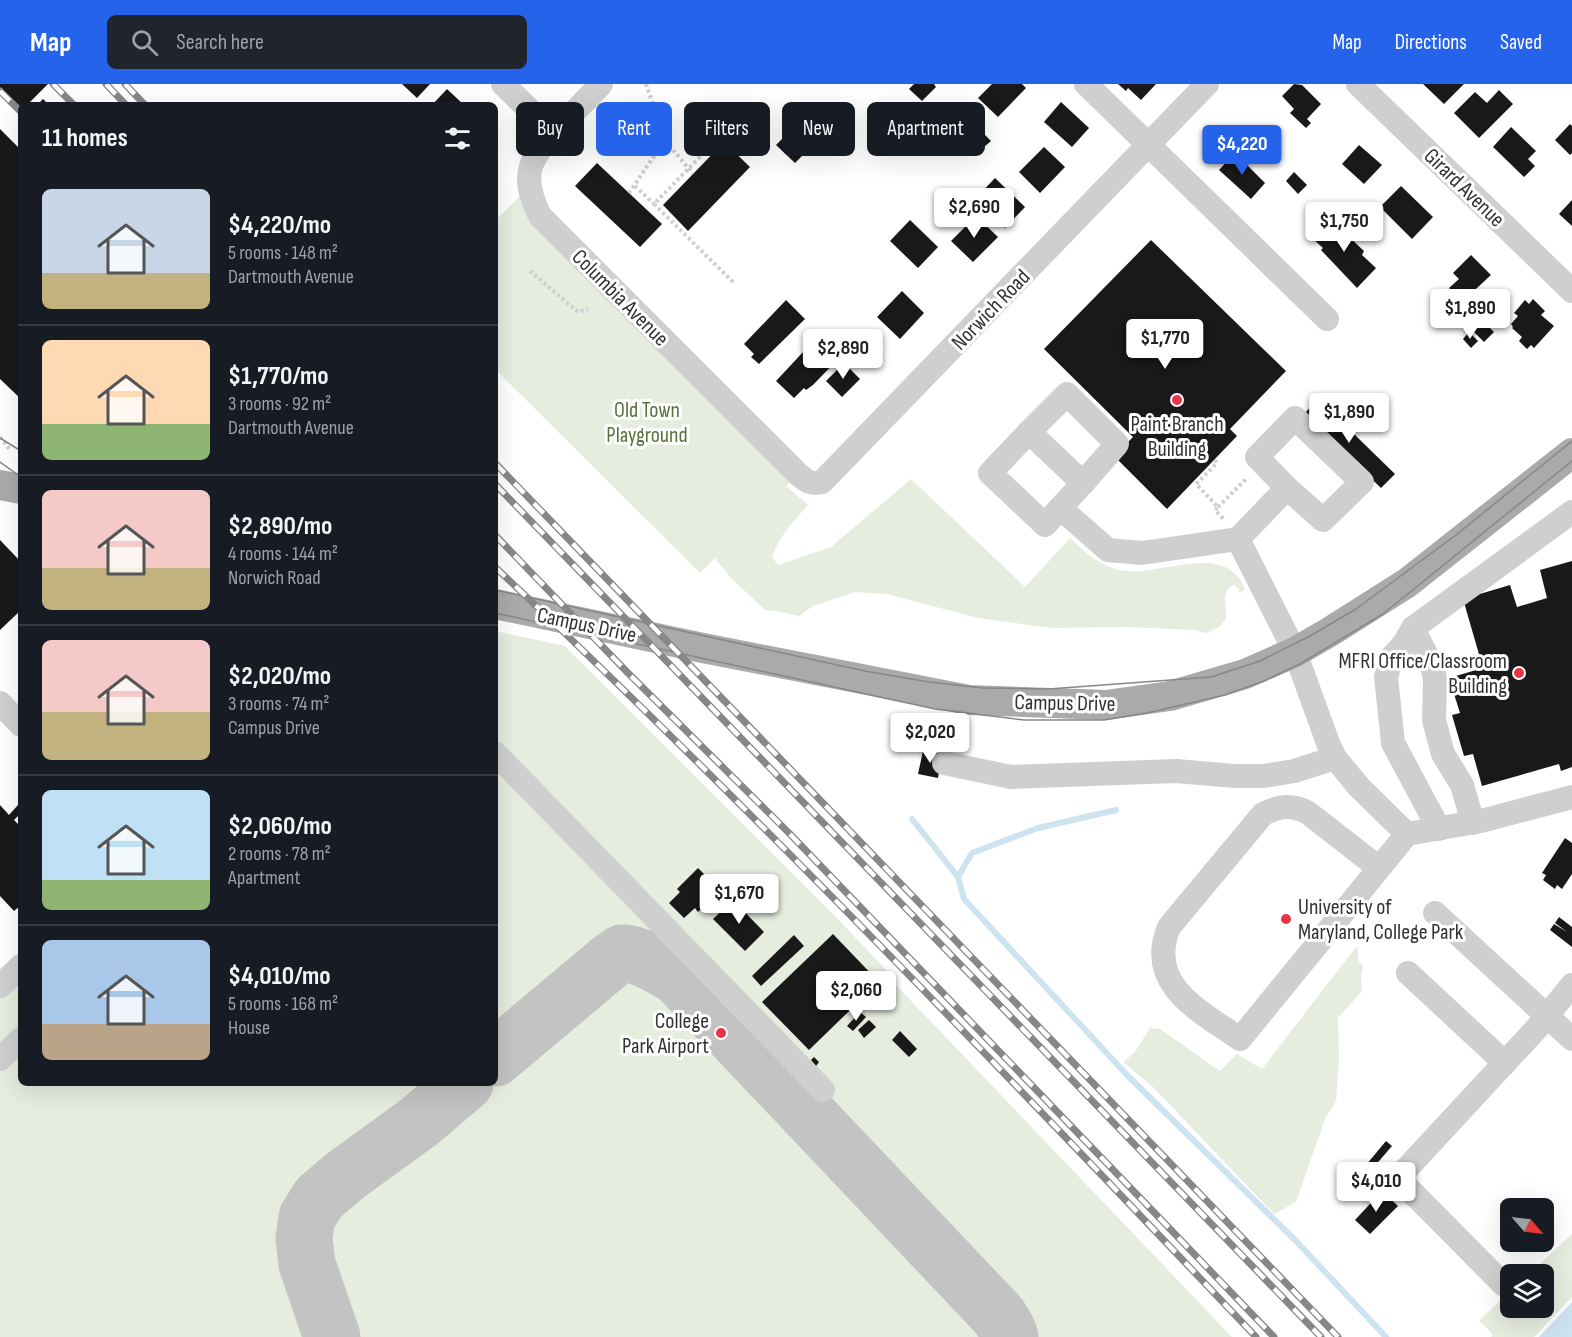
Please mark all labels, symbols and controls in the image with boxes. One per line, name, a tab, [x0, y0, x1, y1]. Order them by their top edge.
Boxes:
search box	[107, 15, 527, 69]
text: Map	[30, 26, 71, 59]
icon: search	[128, 26, 161, 59]
text: Search here	[176, 29, 264, 56]
text: Map	[1332, 30, 1362, 55]
text: Directions	[1395, 30, 1467, 55]
text: Saved	[1500, 30, 1542, 55]
chip: Buy	[516, 102, 584, 156]
chip: Rent	[596, 102, 672, 156]
chip: Filters	[684, 102, 770, 156]
chip: New	[782, 102, 855, 156]
chip: Apartment	[867, 102, 985, 156]
icon: filters	[441, 122, 474, 155]
text: 11 homes	[42, 123, 128, 154]
pin: $4,220	[1193, 125, 1291, 176]
text: $4,220	[1216, 132, 1268, 156]
street label: Girard Avenue	[1418, 143, 1510, 233]
pin: $2,690	[925, 188, 1023, 239]
text: $2,690	[948, 195, 1000, 219]
pin: $1,750	[1295, 202, 1393, 253]
text: $1,750	[1319, 209, 1369, 233]
text: $4,220/mo	[228, 210, 331, 241]
icon: home	[90, 213, 162, 285]
text: 5 rooms · 148 m²	[228, 241, 338, 265]
street label: Columbia Avenue	[566, 244, 674, 352]
street label: Norwich Road	[946, 264, 1036, 356]
text: Dartmouth Avenue	[228, 265, 354, 289]
pin: $1,890	[1421, 289, 1519, 340]
text: $1,890	[1444, 296, 1496, 320]
pin: $1,770	[1116, 319, 1214, 370]
text: $1,770	[1140, 326, 1190, 350]
pin: $2,890	[794, 329, 892, 380]
text: $2,890	[817, 336, 869, 360]
text: $1,770/mo	[228, 361, 329, 392]
icon: home	[90, 364, 162, 436]
text: 3 rooms · 92 m²	[228, 392, 331, 416]
marker: Paint Branch Building	[1170, 393, 1184, 407]
pin: $1,890	[1300, 393, 1398, 444]
park label: Old Town Playground	[606, 397, 688, 449]
text: $1,890	[1323, 400, 1375, 424]
place label: Paint Branch Building	[1130, 411, 1224, 463]
text: Dartmouth Avenue	[228, 416, 354, 440]
text: $2,890/mo	[228, 511, 332, 542]
icon: home	[90, 514, 162, 586]
text: 4 rooms · 144 m²	[228, 542, 338, 566]
text: Norwich Road	[228, 566, 321, 590]
street label: Campus Drive	[534, 602, 639, 649]
place label: MFRI Office/Classroom Building	[1339, 648, 1507, 700]
text: $2,020/mo	[228, 661, 331, 692]
icon: home	[90, 664, 162, 736]
marker: MFRI Office/Classroom Building	[1512, 666, 1526, 680]
street label: Campus Drive	[1014, 689, 1116, 718]
text: 3 rooms · 74 m²	[228, 692, 330, 716]
pin: $2,020	[881, 713, 979, 764]
text: Campus Drive	[228, 716, 320, 740]
text: $2,020	[904, 720, 956, 744]
text: $2,060/mo	[228, 811, 332, 842]
icon: home	[90, 814, 162, 886]
text: 2 rooms · 78 m²	[228, 842, 331, 866]
text: Apartment	[228, 866, 301, 890]
pin: $1,670	[690, 874, 788, 925]
text: $1,670	[714, 881, 764, 905]
place label: University of Maryland, College Park	[1298, 894, 1464, 946]
marker: University of Maryland, College Park	[1279, 912, 1293, 926]
text: $4,010/mo	[228, 961, 331, 992]
icon: home	[90, 964, 162, 1036]
pin: $2,060	[807, 971, 905, 1022]
text: $2,060	[830, 978, 882, 1002]
text: 5 rooms · 168 m²	[228, 992, 338, 1016]
place label: College Park Airport	[622, 1008, 709, 1060]
text: House	[228, 1016, 270, 1040]
marker: College Park Airport	[714, 1026, 728, 1040]
pin: $4,010	[1327, 1162, 1425, 1213]
text: $4,010	[1351, 1169, 1401, 1193]
north arrow	[1500, 1198, 1554, 1252]
map controls	[1500, 1198, 1554, 1318]
button: layers	[1500, 1264, 1554, 1318]

